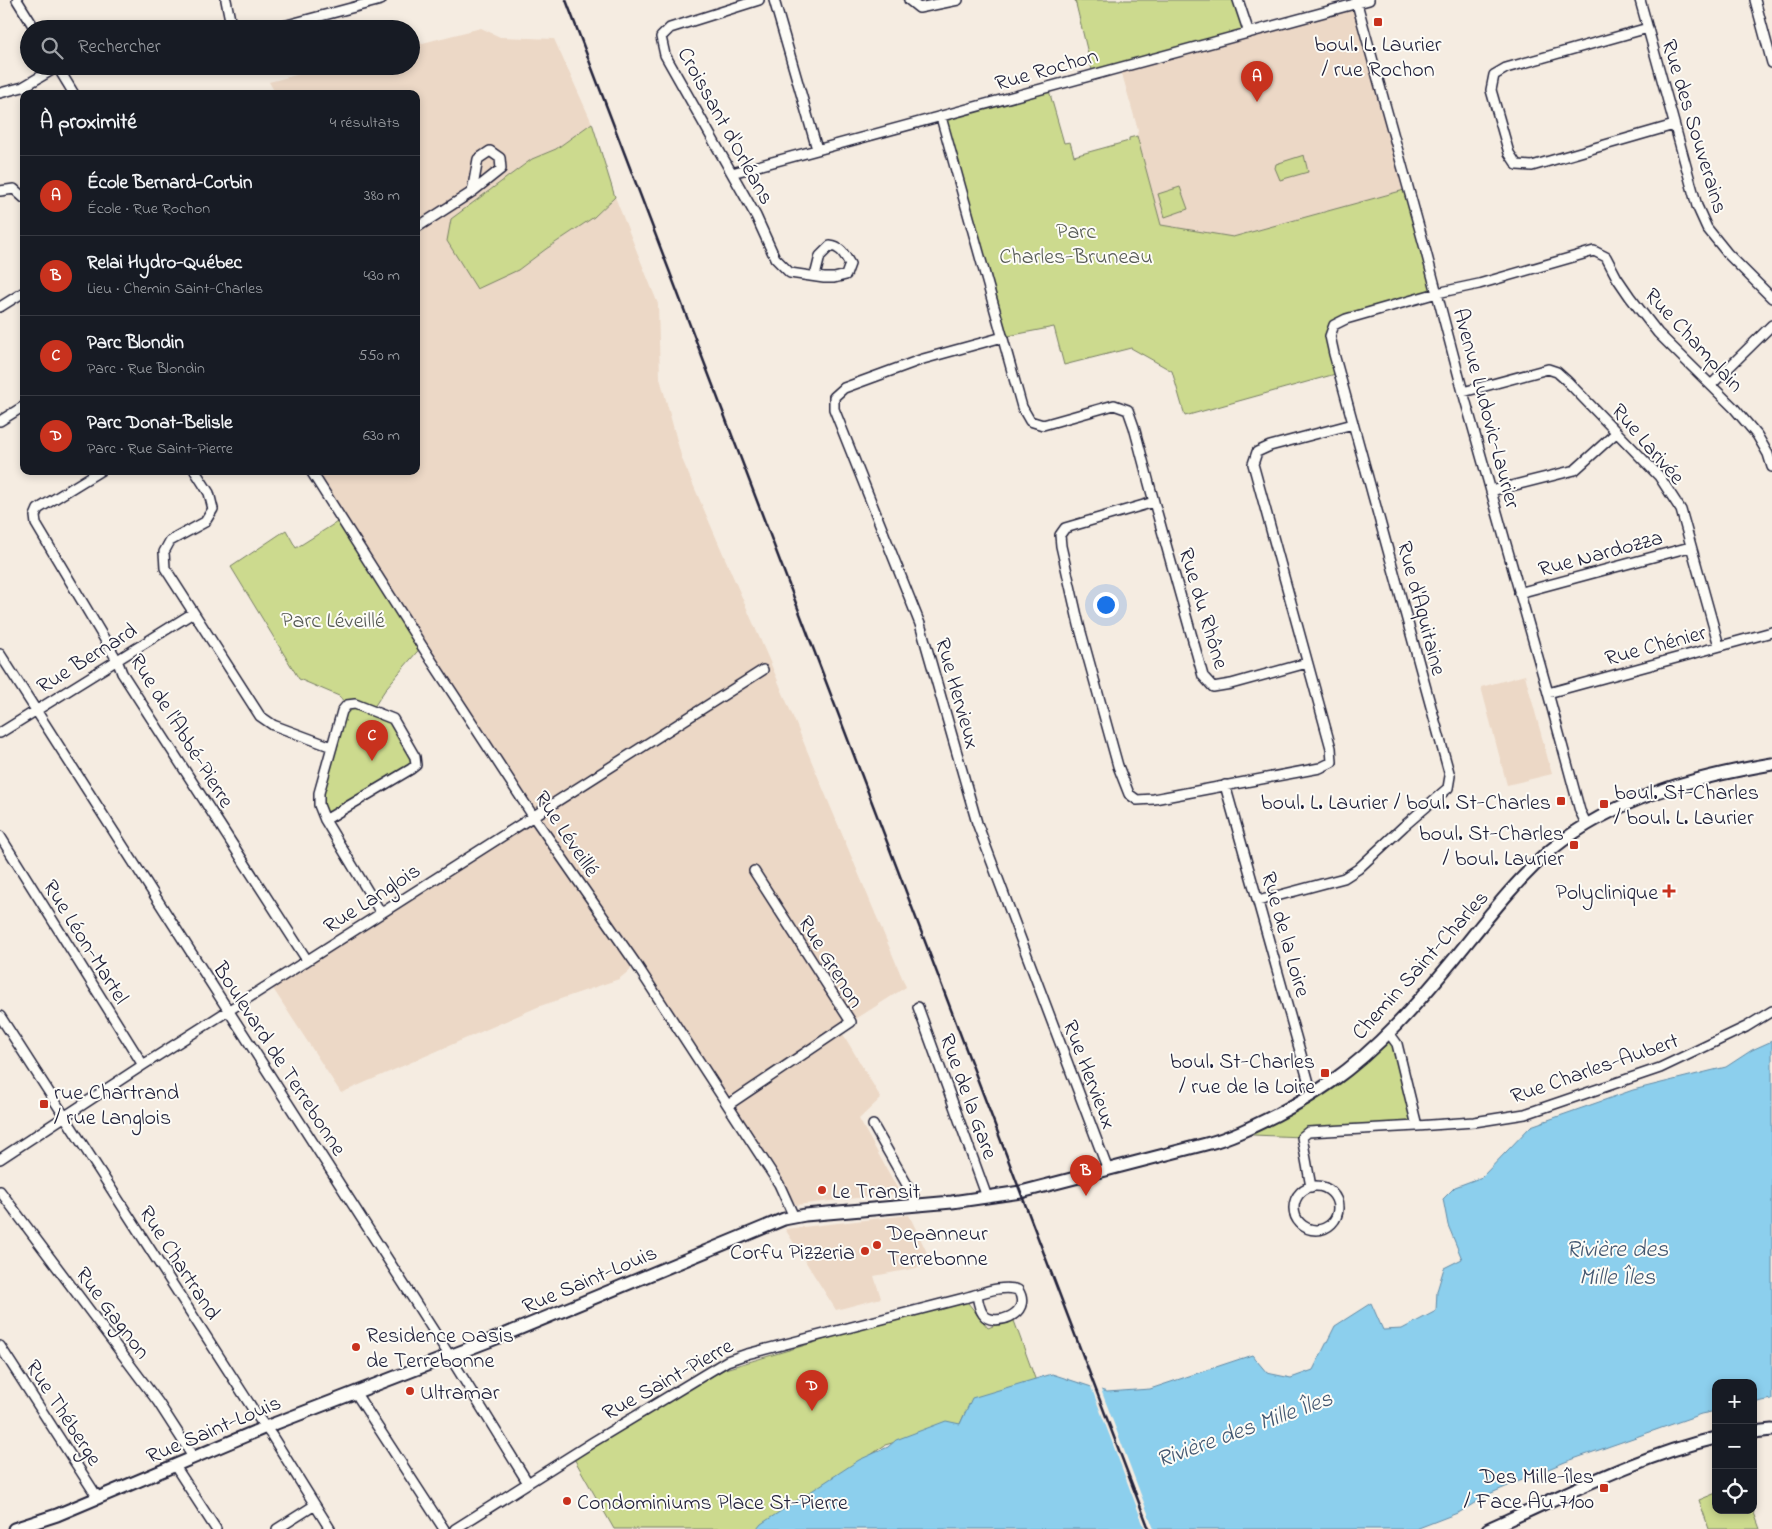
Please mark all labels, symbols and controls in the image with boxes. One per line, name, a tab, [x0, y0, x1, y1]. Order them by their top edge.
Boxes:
marker: boul. L. Laurier / rue Rochon	[1372, 16, 1384, 28]
search box	[20, 20, 420, 75]
place label: boul. L. Laurier / rue Rochon	[1314, 30, 1442, 87]
icon: search	[38, 34, 66, 62]
text: Rechercher	[78, 34, 161, 61]
street label: Rue des Souverains	[1651, 36, 1735, 218]
street label: Rue Rochon	[991, 41, 1102, 101]
street label: Croissant d'Orléans	[668, 42, 781, 211]
pin: A	[1241, 61, 1273, 102]
text: À proximité	[40, 108, 137, 138]
text: 4 résultats	[330, 111, 400, 135]
text: École Bernard-Corbin	[87, 170, 252, 197]
text: A	[51, 184, 61, 208]
text: 380 m	[364, 184, 400, 208]
text: École · Rue Rochon	[87, 197, 210, 221]
park label: Parc Charles-Bruneau	[999, 217, 1153, 274]
text: Relai Hydro-Québec	[87, 250, 242, 277]
text: B	[51, 264, 61, 288]
text: 430 m	[363, 264, 400, 288]
text: Lieu · Chemin Saint-Charles	[87, 277, 263, 301]
street label: Rue Champlain	[1636, 281, 1750, 401]
street label: Avenue Ludovic-Laurier	[1443, 305, 1527, 513]
text: Parc Blondin	[87, 330, 184, 357]
text: C	[52, 344, 60, 368]
text: 550 m	[358, 344, 400, 368]
text: Parc · Rue Blondin	[87, 357, 205, 381]
street label: Rue Larivée	[1602, 397, 1691, 493]
text: Parc Donat-Belisle	[87, 410, 232, 437]
text: D	[50, 424, 62, 448]
text: 630 m	[363, 424, 400, 448]
text: Parc · Rue Saint-Pierre	[87, 437, 233, 461]
street label: Rue Nardozza	[1535, 523, 1667, 587]
street label: Rue d'Aquitaine	[1387, 538, 1453, 680]
street label: Rue du Rhône	[1169, 544, 1236, 674]
your location	[1093, 592, 1119, 618]
park label: Parc Léveillé	[281, 606, 385, 638]
street label: Rue Bernard	[31, 616, 144, 703]
street label: Rue Chénier	[1601, 618, 1710, 676]
street label: Rue Hervieux	[925, 635, 987, 753]
street label: Rue de l'Abbé-Pierre	[120, 648, 241, 815]
pin: C	[356, 720, 388, 761]
place label: boul. St-Charles / boul. L. Laurier	[1614, 778, 1759, 835]
street label: Rue Léveillé	[525, 785, 606, 884]
place label: boul. L. Laurier / boul. St-Charles	[1261, 788, 1551, 820]
marker: boul. L. Laurier / boul. St-Charles	[1555, 795, 1567, 807]
marker: boul. St-Charles / boul. L. Laurier	[1598, 798, 1610, 810]
place label: boul. St-Charles / boul. Laurier	[1419, 819, 1564, 876]
marker: boul. St-Charles / boul. Laurier	[1568, 839, 1580, 851]
street label: Rue Langlois	[318, 856, 428, 944]
street label: Rue de la Loire	[1251, 868, 1317, 1001]
street label: Rue Léon-Martel	[33, 874, 136, 1011]
place label: Polyclinique	[1555, 878, 1658, 911]
street label: Chemin Saint-Charles	[1345, 884, 1497, 1048]
marker: Polyclinique	[1662, 884, 1676, 898]
street label: Rue Grenon	[788, 910, 870, 1015]
street label: Boulevard de Terrebonne	[203, 955, 353, 1163]
street label: Rue Hervieux	[1053, 1016, 1124, 1134]
street label: Rue Charles-Aubert	[1507, 1026, 1684, 1114]
street label: Rue de la Gare	[930, 1030, 1005, 1164]
place label: boul. St-Charles / rue de la Loire	[1170, 1047, 1315, 1104]
marker: boul. St-Charles / rue de la Loire	[1319, 1067, 1331, 1079]
place label: rue Chartrand / rue Langlois	[54, 1078, 179, 1136]
marker: rue Chartrand / rue Langlois	[38, 1098, 50, 1110]
pin: B	[1070, 1155, 1102, 1196]
place label: Le Transit	[832, 1177, 921, 1209]
marker: Le Transit	[816, 1184, 828, 1196]
street label: Rue Chartrand	[130, 1200, 227, 1327]
place label: Depanneur Terrebonne	[886, 1219, 988, 1276]
water label: Rivière des Mille Îles	[1566, 1233, 1669, 1296]
street label: Rue Saint-Louis	[518, 1238, 663, 1324]
place label: Corfu Pizzeria	[730, 1238, 855, 1270]
marker: Depanneur Terrebonne	[871, 1239, 883, 1251]
marker: Corfu Pizzeria	[859, 1245, 871, 1257]
street label: Rue Gagnon	[65, 1261, 157, 1367]
place label: Residence Oasis de Terrebonne	[366, 1321, 514, 1378]
street label: Rue Saint-Pierre	[597, 1331, 740, 1430]
marker: Residence Oasis de Terrebonne	[350, 1341, 362, 1353]
street label: Rue Théberge	[15, 1354, 109, 1474]
pin: D	[796, 1370, 828, 1411]
place label: Ultramar	[420, 1378, 500, 1410]
map controls	[1712, 1379, 1757, 1514]
button: +	[1712, 1379, 1757, 1424]
water label: Rivière des Mille Îles	[1152, 1382, 1338, 1478]
marker: Ultramar	[404, 1385, 416, 1397]
street label: Rue Saint-Louis	[142, 1388, 287, 1474]
button: −	[1712, 1424, 1757, 1469]
place label: Des Mille-îles / Face Au 7100	[1464, 1462, 1594, 1519]
button: locate	[1712, 1469, 1757, 1514]
marker: Des Mille-îles / Face Au 7100	[1598, 1482, 1610, 1494]
place label: Condominiums Place St-Pierre	[577, 1488, 848, 1520]
marker: Condominiums Place St-Pierre	[561, 1495, 573, 1507]

